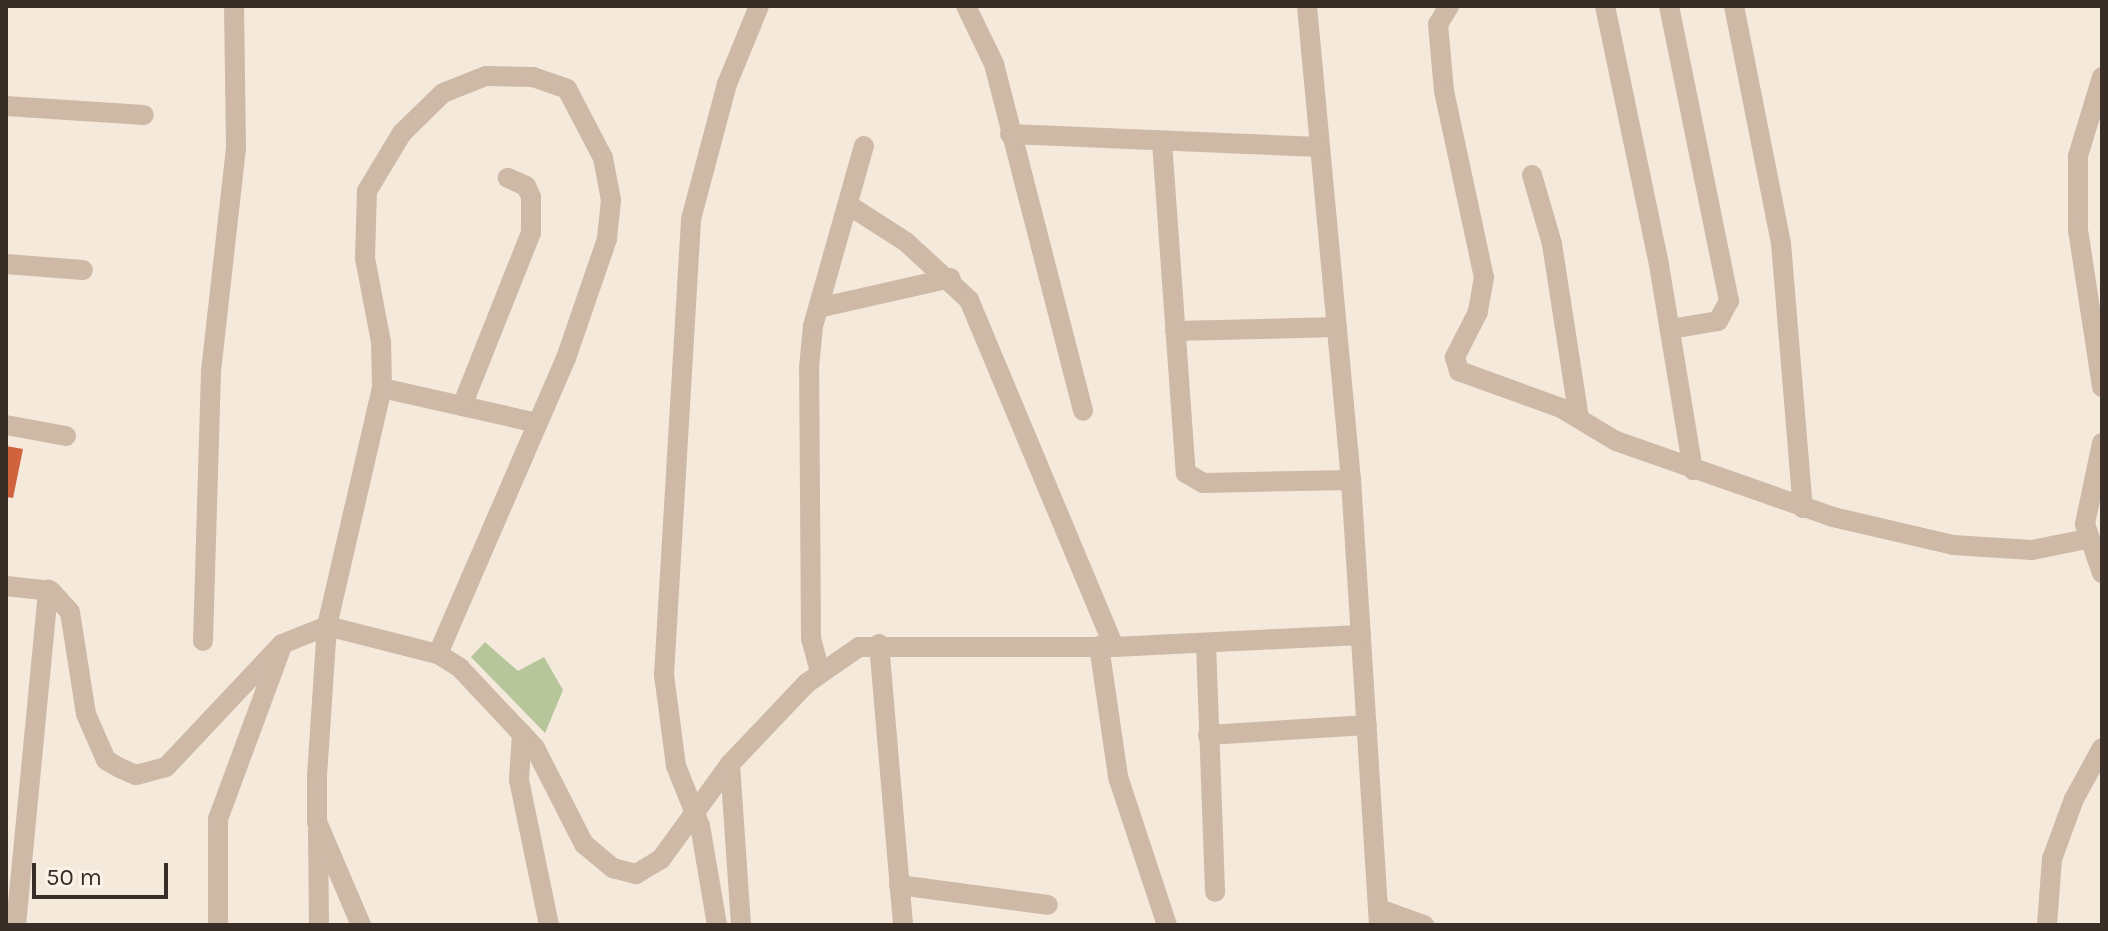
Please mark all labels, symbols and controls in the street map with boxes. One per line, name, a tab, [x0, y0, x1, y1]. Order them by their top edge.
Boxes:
scale bar	[36, 847, 172, 897]
text: 50 m	[46, 863, 102, 891]

